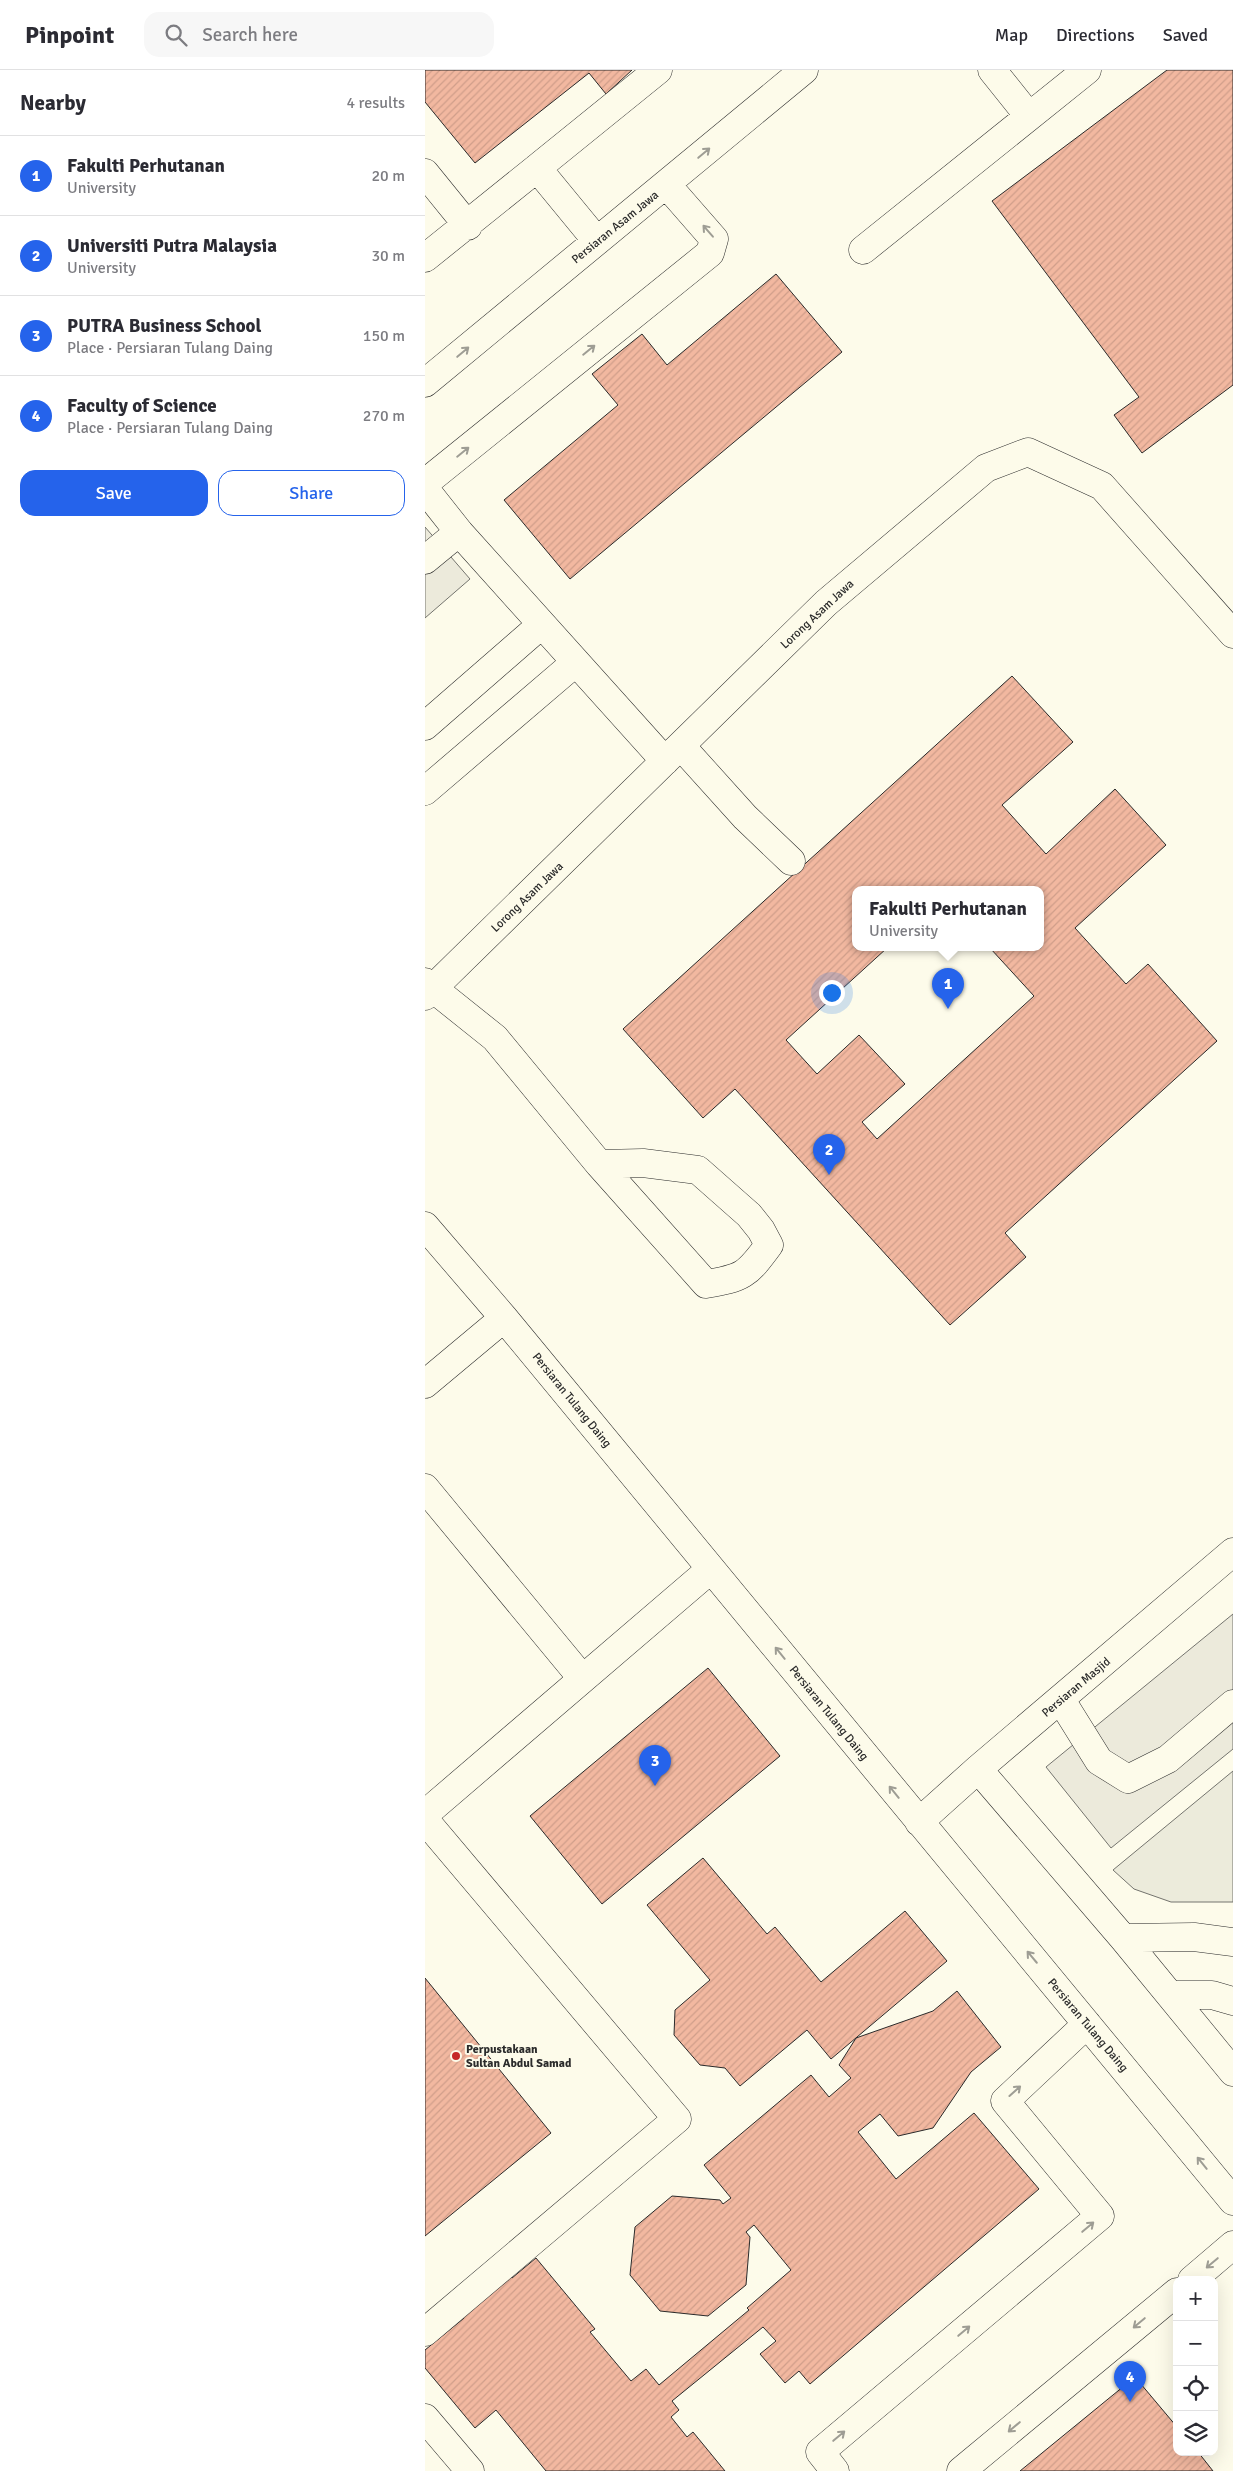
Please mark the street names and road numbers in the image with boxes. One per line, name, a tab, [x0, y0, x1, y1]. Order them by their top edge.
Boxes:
street label: Persiaran Asam Jawa	[569, 188, 662, 267]
street label: Lorong Asam Jawa	[778, 577, 857, 652]
street label: Lorong Asam Jawa	[488, 859, 567, 936]
street label: Persiaran Tulang Daing	[529, 1350, 614, 1451]
street label: Persiaran Masjid	[1039, 1654, 1114, 1720]
street label: Persiaran Tulang Daing	[786, 1663, 871, 1764]
street label: Persiaran Tulang Daing	[1044, 1975, 1131, 2075]

